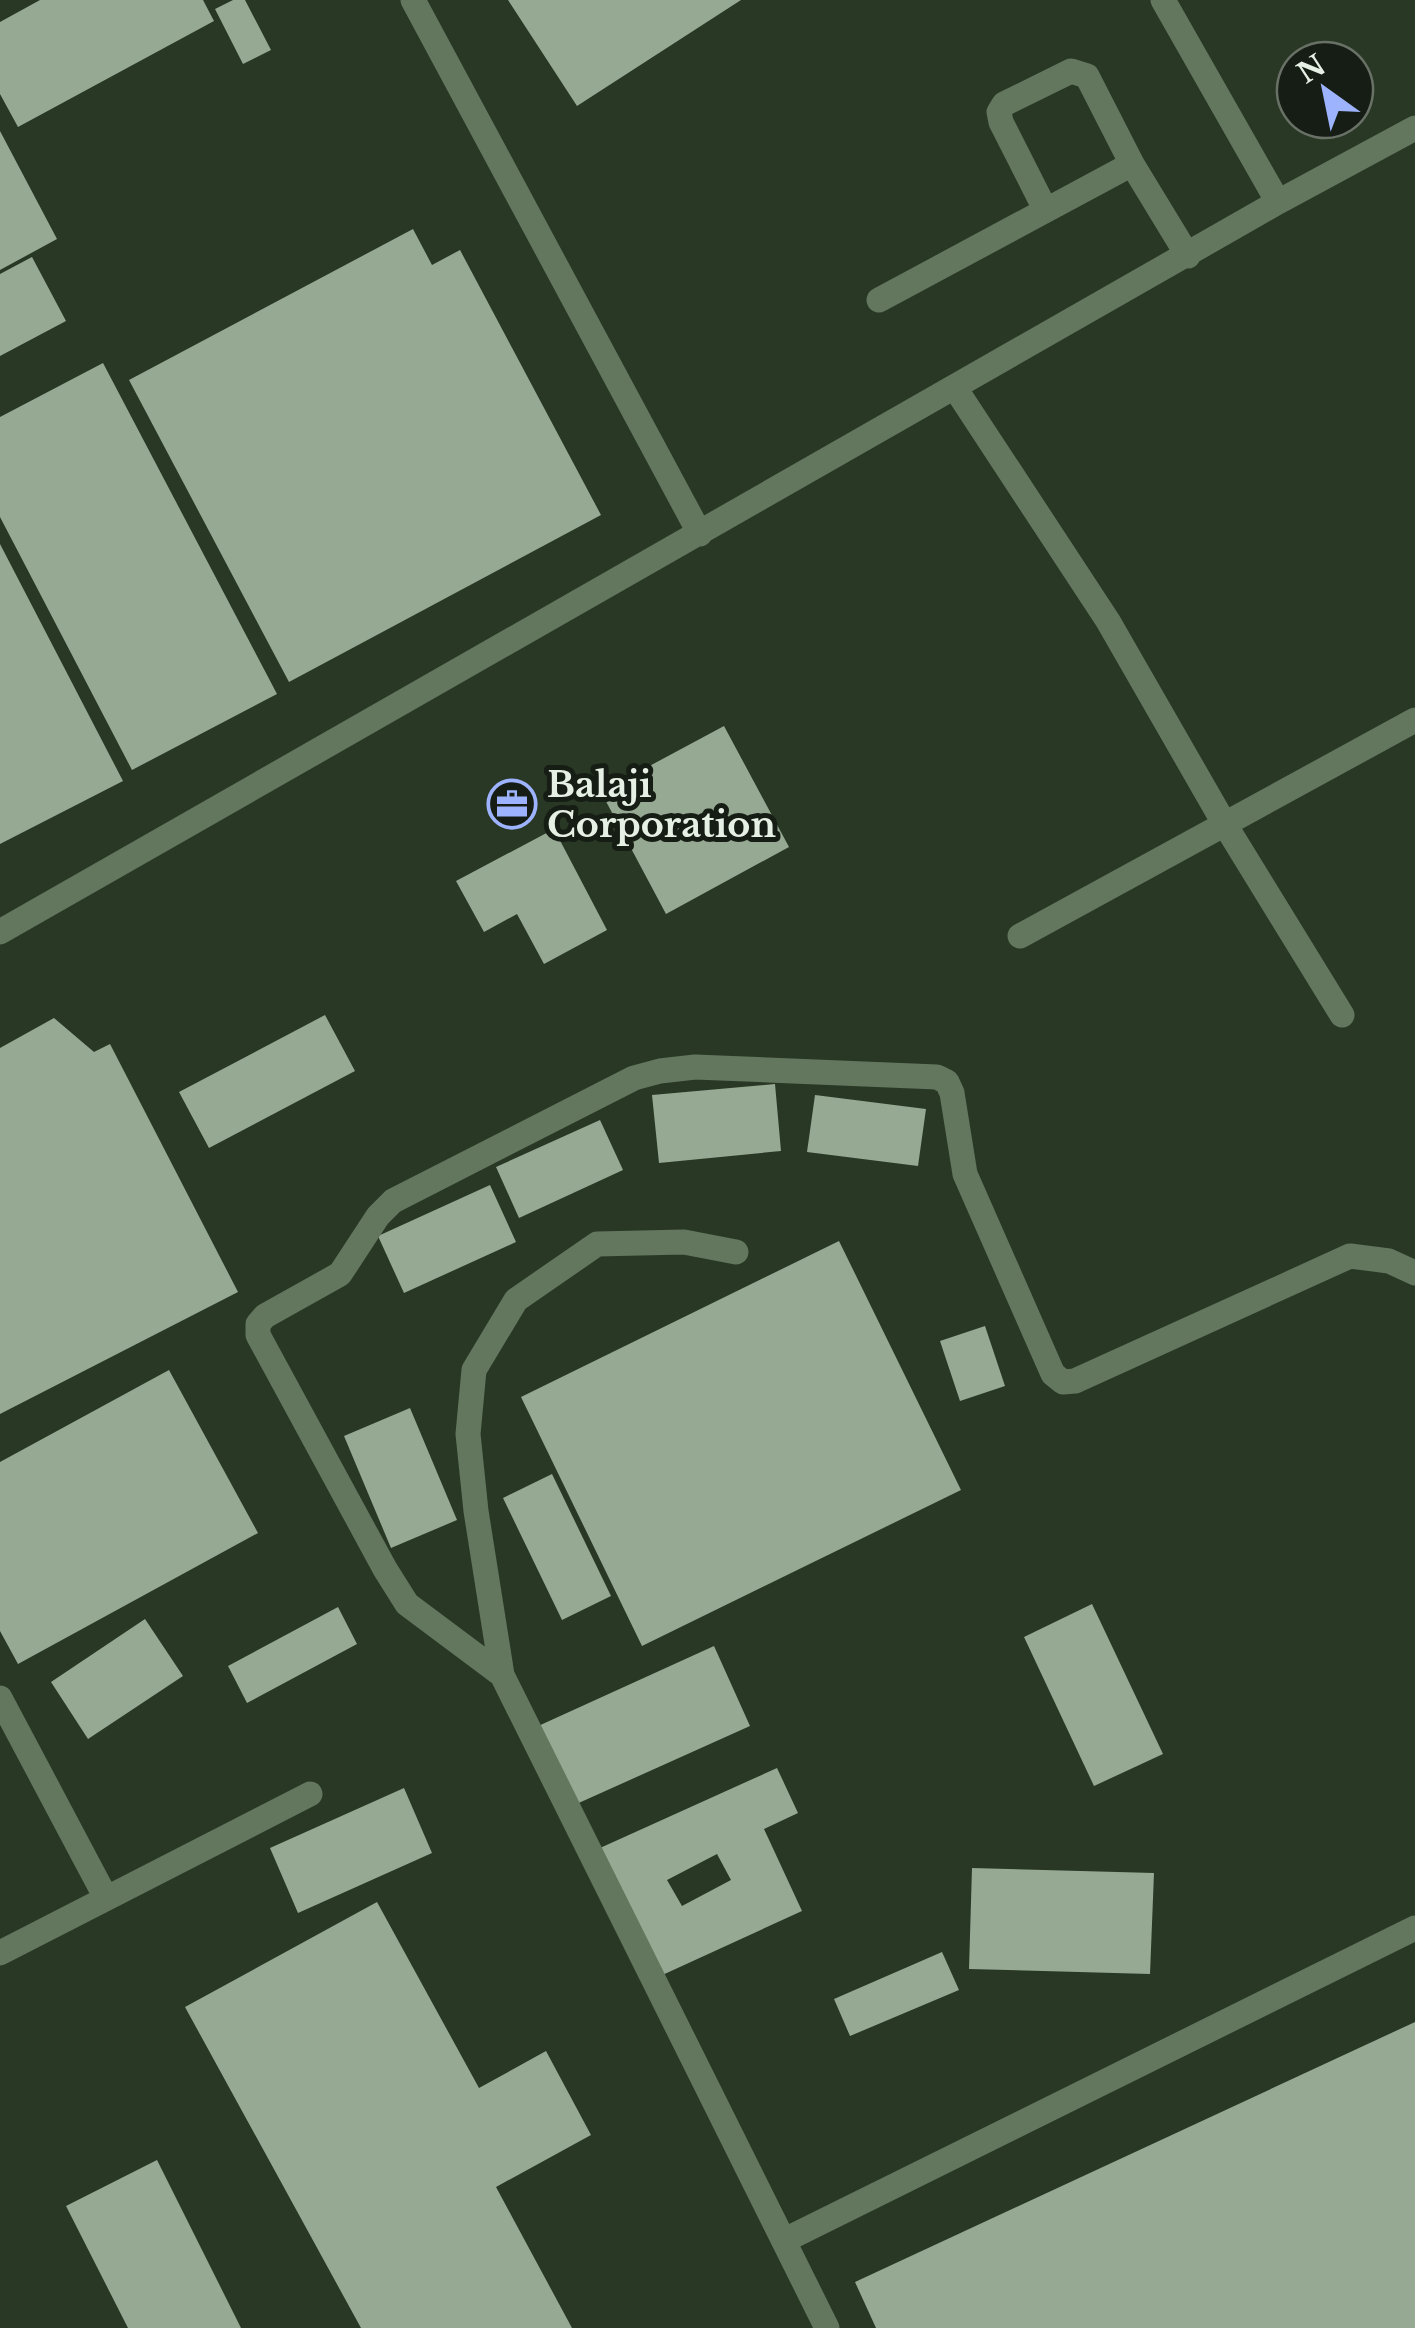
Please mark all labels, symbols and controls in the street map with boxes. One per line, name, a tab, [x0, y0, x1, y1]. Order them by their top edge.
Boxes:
north arrow	[1275, 40, 1375, 140]
text: N	[1291, 48, 1332, 91]
place label: Balaji Corporation	[547, 763, 776, 846]
office icon: Balaji Corporation	[486, 778, 538, 830]

